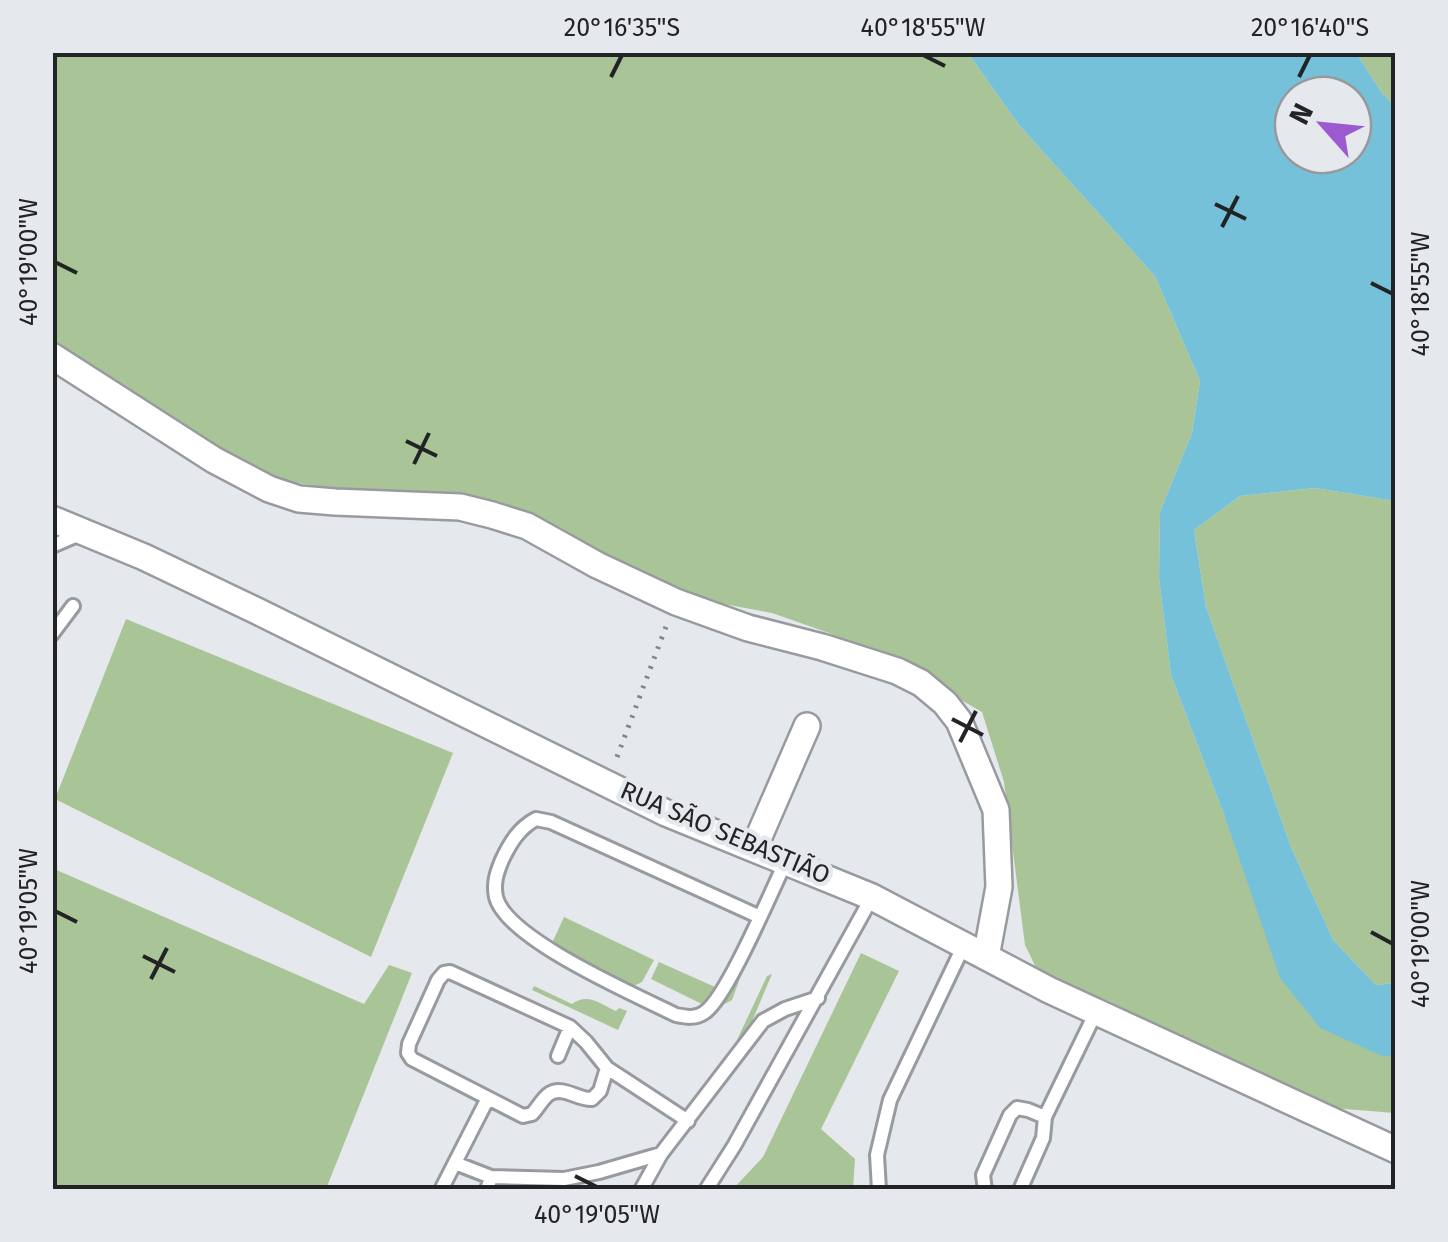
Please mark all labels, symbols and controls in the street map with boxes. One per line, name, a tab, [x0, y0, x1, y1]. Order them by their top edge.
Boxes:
text: 20°16'35"S	[564, 13, 680, 43]
text: 40°18'55"W	[861, 13, 986, 43]
text: 20°16'40"S	[1251, 13, 1369, 43]
north arrow	[1273, 75, 1373, 175]
text: N	[1282, 98, 1320, 130]
text: 40°19'00"W	[14, 198, 44, 326]
text: 40°18'55"W	[1406, 231, 1436, 356]
street label: RUA SÃO SEBASTIÃO	[616, 775, 834, 891]
text: 40°19'05"W	[14, 848, 44, 974]
text: 40°19'00"W	[1406, 880, 1436, 1008]
text: 40°19'05"W	[534, 1200, 660, 1230]

